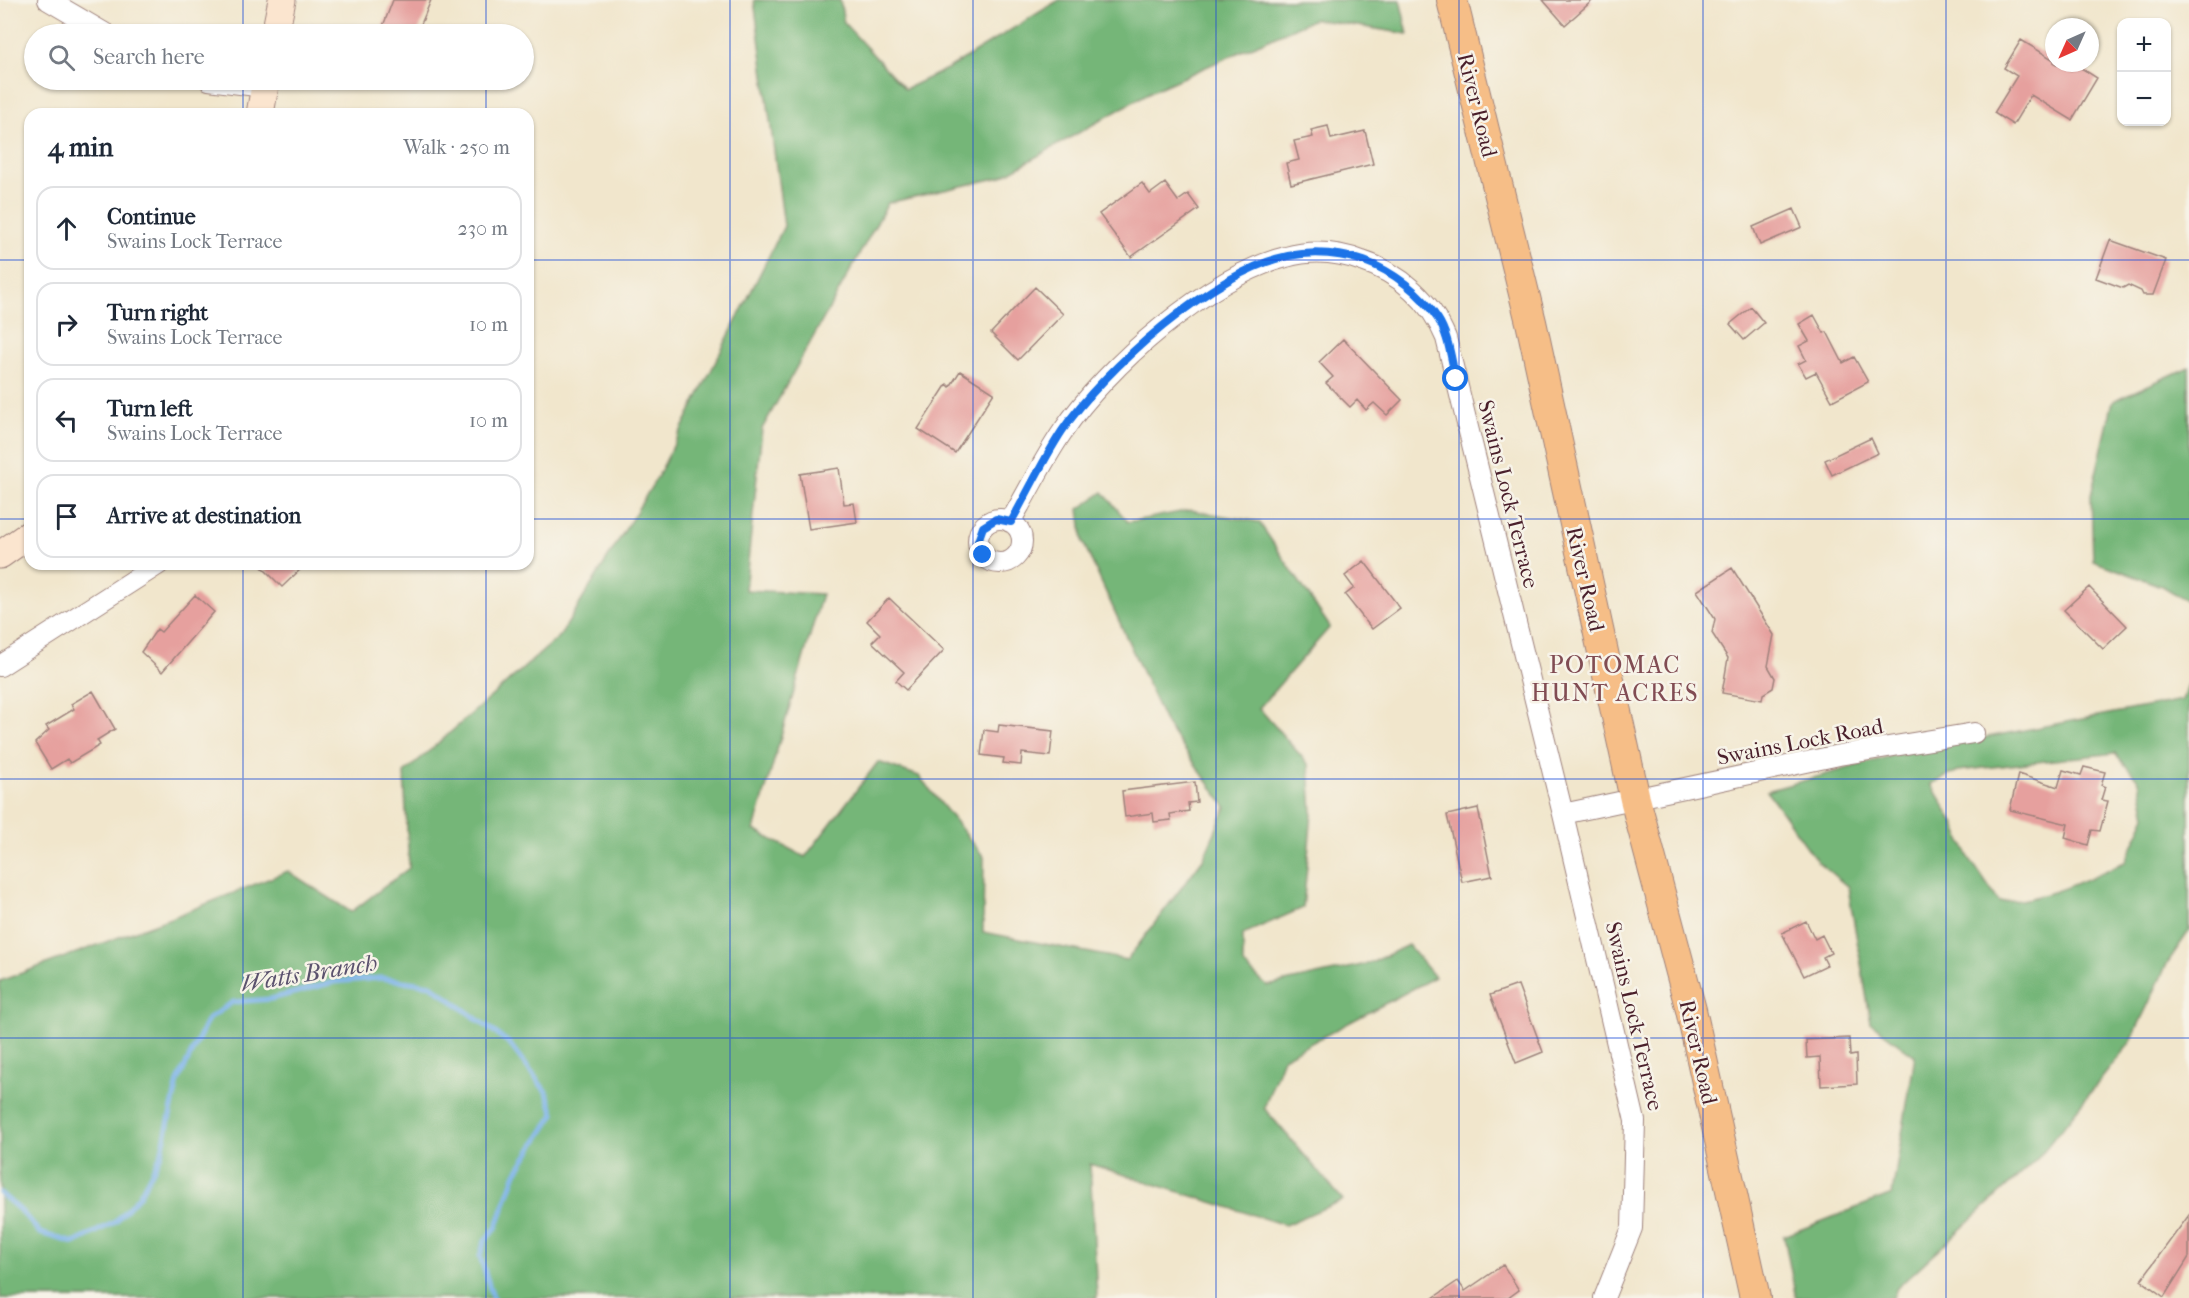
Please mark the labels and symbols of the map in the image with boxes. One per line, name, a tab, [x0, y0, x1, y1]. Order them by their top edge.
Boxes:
north arrow	[2045, 18, 2099, 72]
street label: River Road	[1452, 50, 1503, 161]
route start	[1442, 365, 1468, 391]
street label: Swains Lock Terrace	[1472, 397, 1544, 591]
street label: River Road	[1560, 524, 1610, 635]
route end	[969, 541, 995, 567]
district label: POTOMAC HUNT ACRES	[1531, 651, 1699, 707]
street label: Swains Lock Road	[1715, 713, 1886, 771]
street label: Swains Lock Terrace	[1600, 919, 1668, 1113]
water label: Watts Branch	[239, 948, 379, 998]
street label: River Road	[1673, 997, 1723, 1108]

